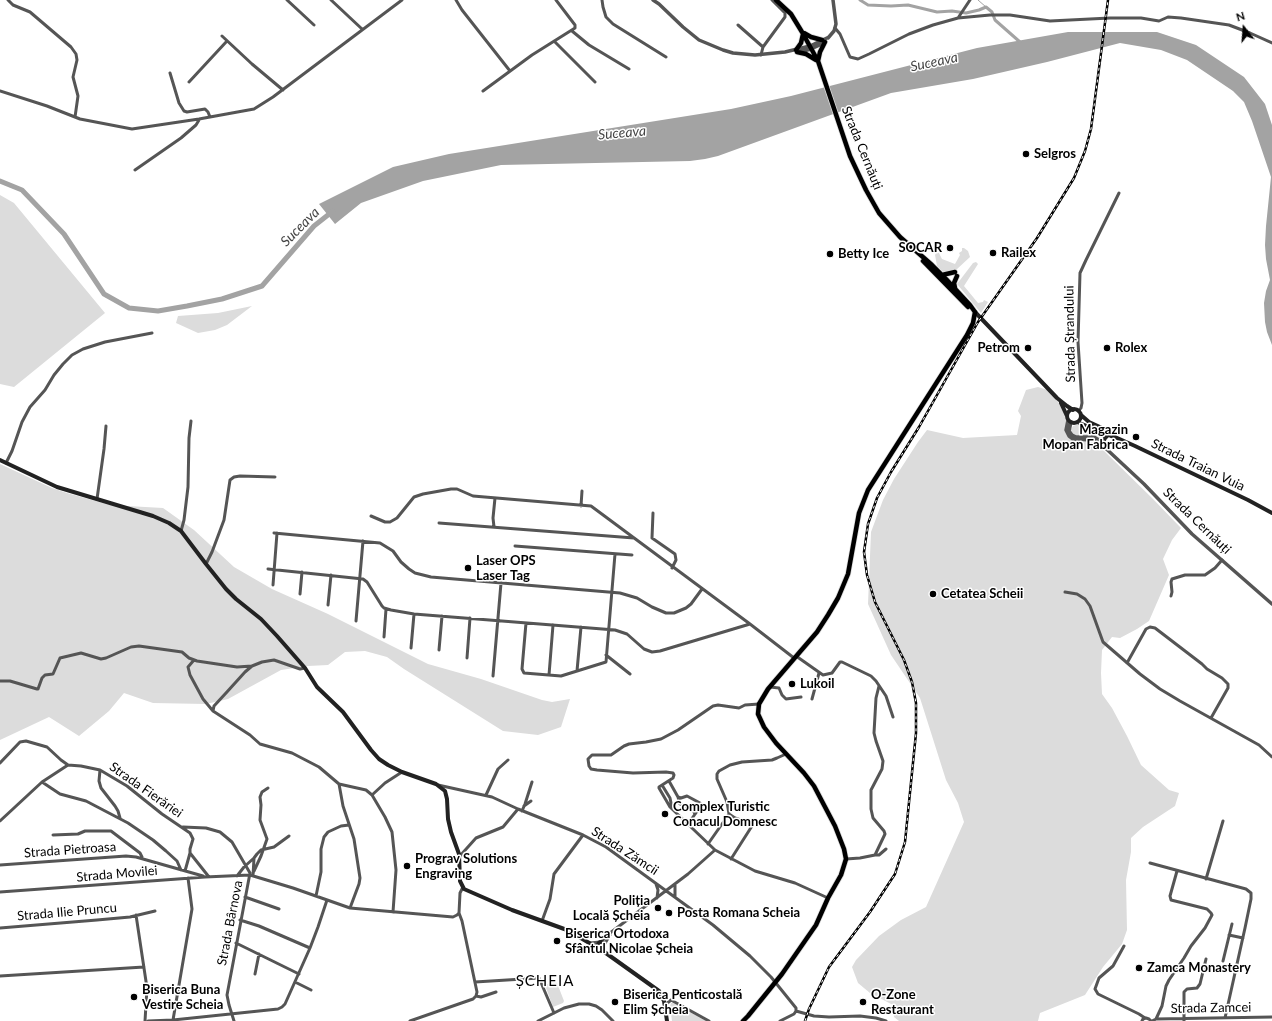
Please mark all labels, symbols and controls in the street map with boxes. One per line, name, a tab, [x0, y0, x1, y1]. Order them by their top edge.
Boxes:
north arrow	[1224, 8, 1264, 48]
text: N	[1234, 9, 1246, 24]
water label: Suceava	[909, 49, 959, 75]
street label: Strada Cernăuți	[838, 104, 886, 192]
water label: Suceava	[597, 123, 647, 143]
place label: Selgros	[1034, 146, 1076, 162]
marker: Selgros	[1021, 149, 1031, 159]
water label: Suceava	[277, 204, 323, 250]
place label: SOCAR	[898, 240, 942, 256]
marker: SOCAR	[945, 243, 955, 253]
place label: Railex	[1001, 245, 1036, 261]
place label: Betty Ice	[838, 246, 889, 262]
marker: Railex	[988, 248, 998, 258]
marker: Betty Ice	[825, 249, 835, 259]
street label: Strada Ștrandului	[1061, 285, 1079, 383]
place label: Petrom	[978, 340, 1020, 356]
place label: Rolex	[1115, 340, 1147, 356]
marker: Petrom	[1023, 343, 1033, 353]
marker: Rolex	[1102, 343, 1112, 353]
place label: Magazin Mopan Fabrica	[1043, 422, 1128, 453]
marker: Magazin Mopan Fabrica	[1131, 432, 1141, 442]
street label: Strada Traian Vuia	[1149, 436, 1247, 494]
street label: Strada Cernăuți	[1160, 485, 1234, 557]
place label: Laser OPS Laser Tag	[476, 553, 536, 584]
marker: Laser OPS Laser Tag	[463, 563, 473, 573]
place label: Cetatea Scheii	[941, 586, 1023, 602]
marker: Cetatea Scheii	[928, 589, 938, 599]
place label: Lukoil	[800, 676, 834, 692]
marker: Lukoil	[787, 679, 797, 689]
street label: Strada Fierăriei	[106, 759, 186, 821]
place label: Complex Turistic Conacul Domnesc	[673, 799, 777, 830]
marker: Complex Turistic Conacul Domnesc	[660, 809, 670, 819]
street label: Strada Zămcii	[588, 824, 662, 878]
street label: Strada Pietroasa	[23, 839, 117, 861]
place label: Prograv Solutions Engraving	[415, 851, 517, 882]
marker: Prograv Solutions Engraving	[402, 861, 412, 871]
street label: Strada Movilei	[76, 863, 158, 885]
street label: Strada Bârnova	[214, 879, 246, 967]
place label: Poliția Locală Șcheia	[573, 893, 650, 924]
street label: Strada Ilie Pruncu	[17, 900, 117, 924]
marker: Poliția Locală Șcheia	[653, 903, 663, 913]
place label: Posta Romana Scheia	[677, 905, 800, 921]
marker: Posta Romana Scheia	[664, 908, 674, 918]
place label: Biserica Ortodoxa Sfântul Nicolae Șcheia	[565, 926, 693, 957]
marker: Biserica Ortodoxa Sfântul Nicolae Șcheia	[552, 936, 562, 946]
place label: Zamca Monastery	[1147, 960, 1251, 976]
marker: Zamca Monastery	[1134, 963, 1144, 973]
district label: ȘCHEIA	[516, 972, 574, 990]
place label: Biserica Buna Vestire Scheia	[142, 982, 223, 1013]
place label: Biserica Penticostală Elim Șcheia	[623, 987, 742, 1018]
place label: O-Zone Restaurant	[871, 987, 934, 1018]
marker: Biserica Buna Vestire Scheia	[129, 992, 139, 1002]
marker: Biserica Penticostală Elim Șcheia	[610, 997, 620, 1007]
marker: O-Zone Restaurant	[858, 997, 868, 1007]
street label: Strada Zamcei	[1171, 999, 1251, 1017]

